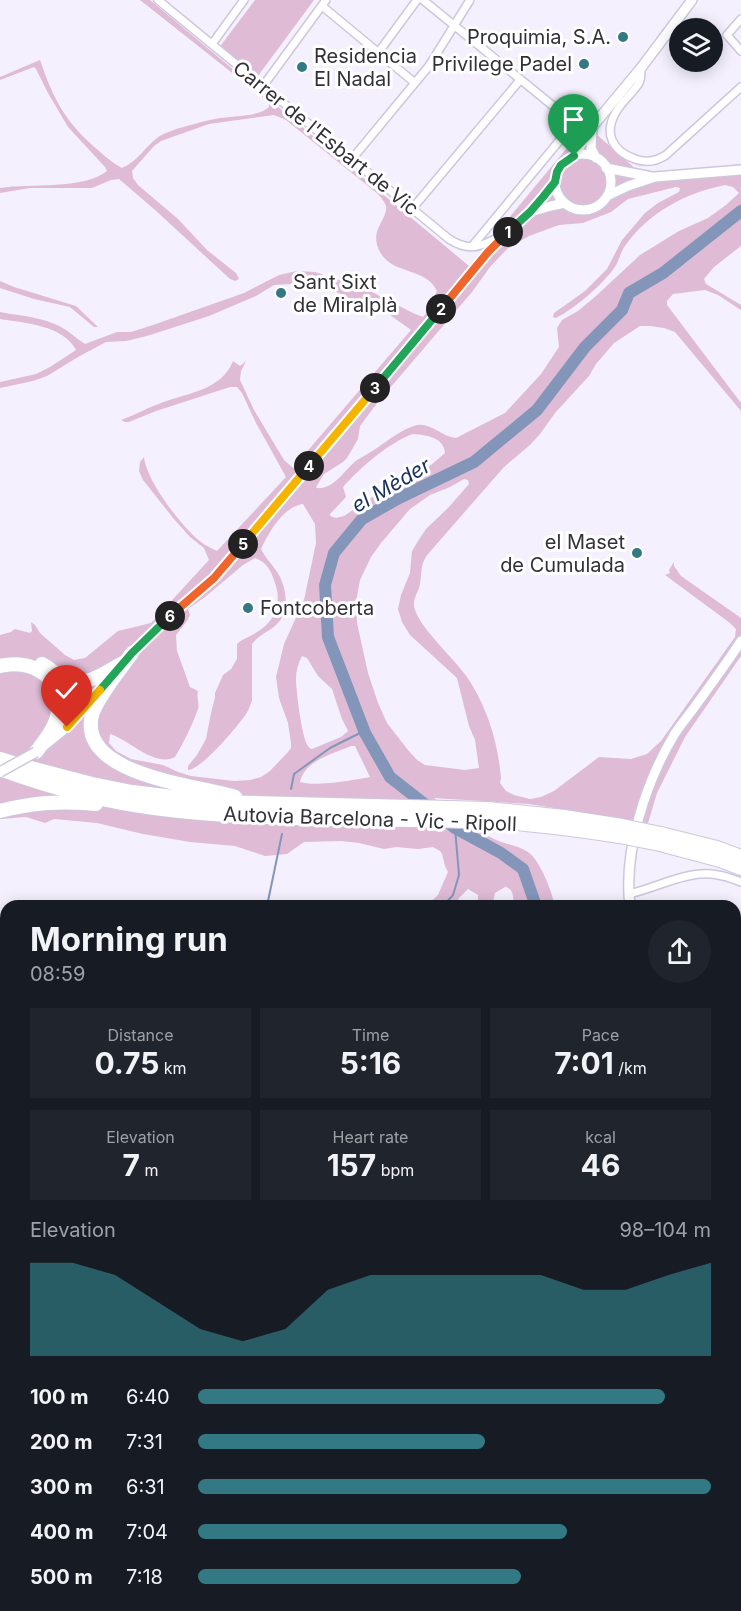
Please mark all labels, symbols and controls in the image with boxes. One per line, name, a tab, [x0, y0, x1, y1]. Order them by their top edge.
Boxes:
map controls	[669, 18, 723, 72]
button: layers	[669, 18, 723, 72]
place label: Proquimia, S.A.	[467, 25, 611, 49]
marker: Proquimia, S.A.	[616, 30, 630, 44]
place label: Residencia El Nadal	[314, 44, 417, 91]
place label: Privilege Padel	[432, 52, 572, 76]
street label: Carrer de l'Esbart de Vic	[228, 56, 424, 220]
marker: Privilege Padel	[577, 57, 591, 71]
marker: Residencia El Nadal	[295, 60, 309, 74]
pin	[548, 94, 599, 156]
icon: arrive	[557, 103, 590, 136]
pin: 1	[493, 217, 523, 247]
text: 1	[505, 222, 511, 242]
place label: Sant Sixt de Miralplà	[293, 270, 397, 317]
marker: Sant Sixt de Miralplà	[274, 286, 288, 300]
pin: 2	[426, 294, 456, 324]
text: 2	[436, 299, 446, 319]
pin: 3	[360, 373, 390, 403]
text: 3	[370, 378, 380, 398]
pin: 4	[294, 451, 324, 481]
water label: el Mèder	[347, 452, 436, 518]
text: 4	[304, 456, 314, 476]
pin: 5	[228, 529, 258, 559]
place label: el Maset de Cumulada	[500, 530, 625, 577]
text: 5	[238, 534, 248, 554]
marker: el Maset de Cumulada	[630, 546, 644, 560]
place label: Fontcoberta	[260, 596, 374, 620]
pin: 6	[155, 601, 185, 631]
marker: Fontcoberta	[241, 601, 255, 615]
text: 6	[165, 606, 175, 626]
pin	[41, 665, 92, 727]
icon: check	[50, 674, 83, 707]
street label: Autovia Barcelona - Vic - Ripoll	[223, 802, 517, 836]
text: Morning run	[30, 919, 228, 959]
button: share	[648, 920, 711, 983]
text: 08:59	[30, 962, 85, 986]
text: Distance	[107, 1025, 174, 1045]
text: Time	[352, 1025, 389, 1045]
text: Pace	[582, 1025, 619, 1045]
text: 0.75	[94, 1045, 159, 1081]
text: 5:16	[340, 1045, 401, 1081]
text: 7:01	[554, 1045, 614, 1081]
text: km	[159, 1058, 187, 1078]
text: /km	[614, 1058, 647, 1078]
text: Elevation	[106, 1127, 175, 1147]
text: Heart rate	[333, 1127, 408, 1147]
text: kcal	[585, 1127, 616, 1147]
text: 7	[123, 1147, 140, 1183]
text: 157	[327, 1147, 376, 1183]
text: 46	[581, 1147, 620, 1183]
text: m	[140, 1160, 158, 1180]
text: bpm	[376, 1160, 414, 1180]
text: Elevation	[30, 1218, 116, 1242]
text: 98–104 m	[619, 1218, 711, 1242]
text: 100 m	[30, 1385, 89, 1409]
text: 6:40	[126, 1385, 170, 1409]
text: 200 m	[30, 1430, 93, 1454]
text: 7:31	[126, 1430, 163, 1454]
text: 300 m	[30, 1475, 93, 1499]
text: 6:31	[126, 1475, 165, 1499]
text: 400 m	[30, 1520, 94, 1544]
text: 7:04	[126, 1520, 168, 1544]
text: 500 m	[30, 1565, 93, 1589]
text: 7:18	[126, 1565, 163, 1589]

